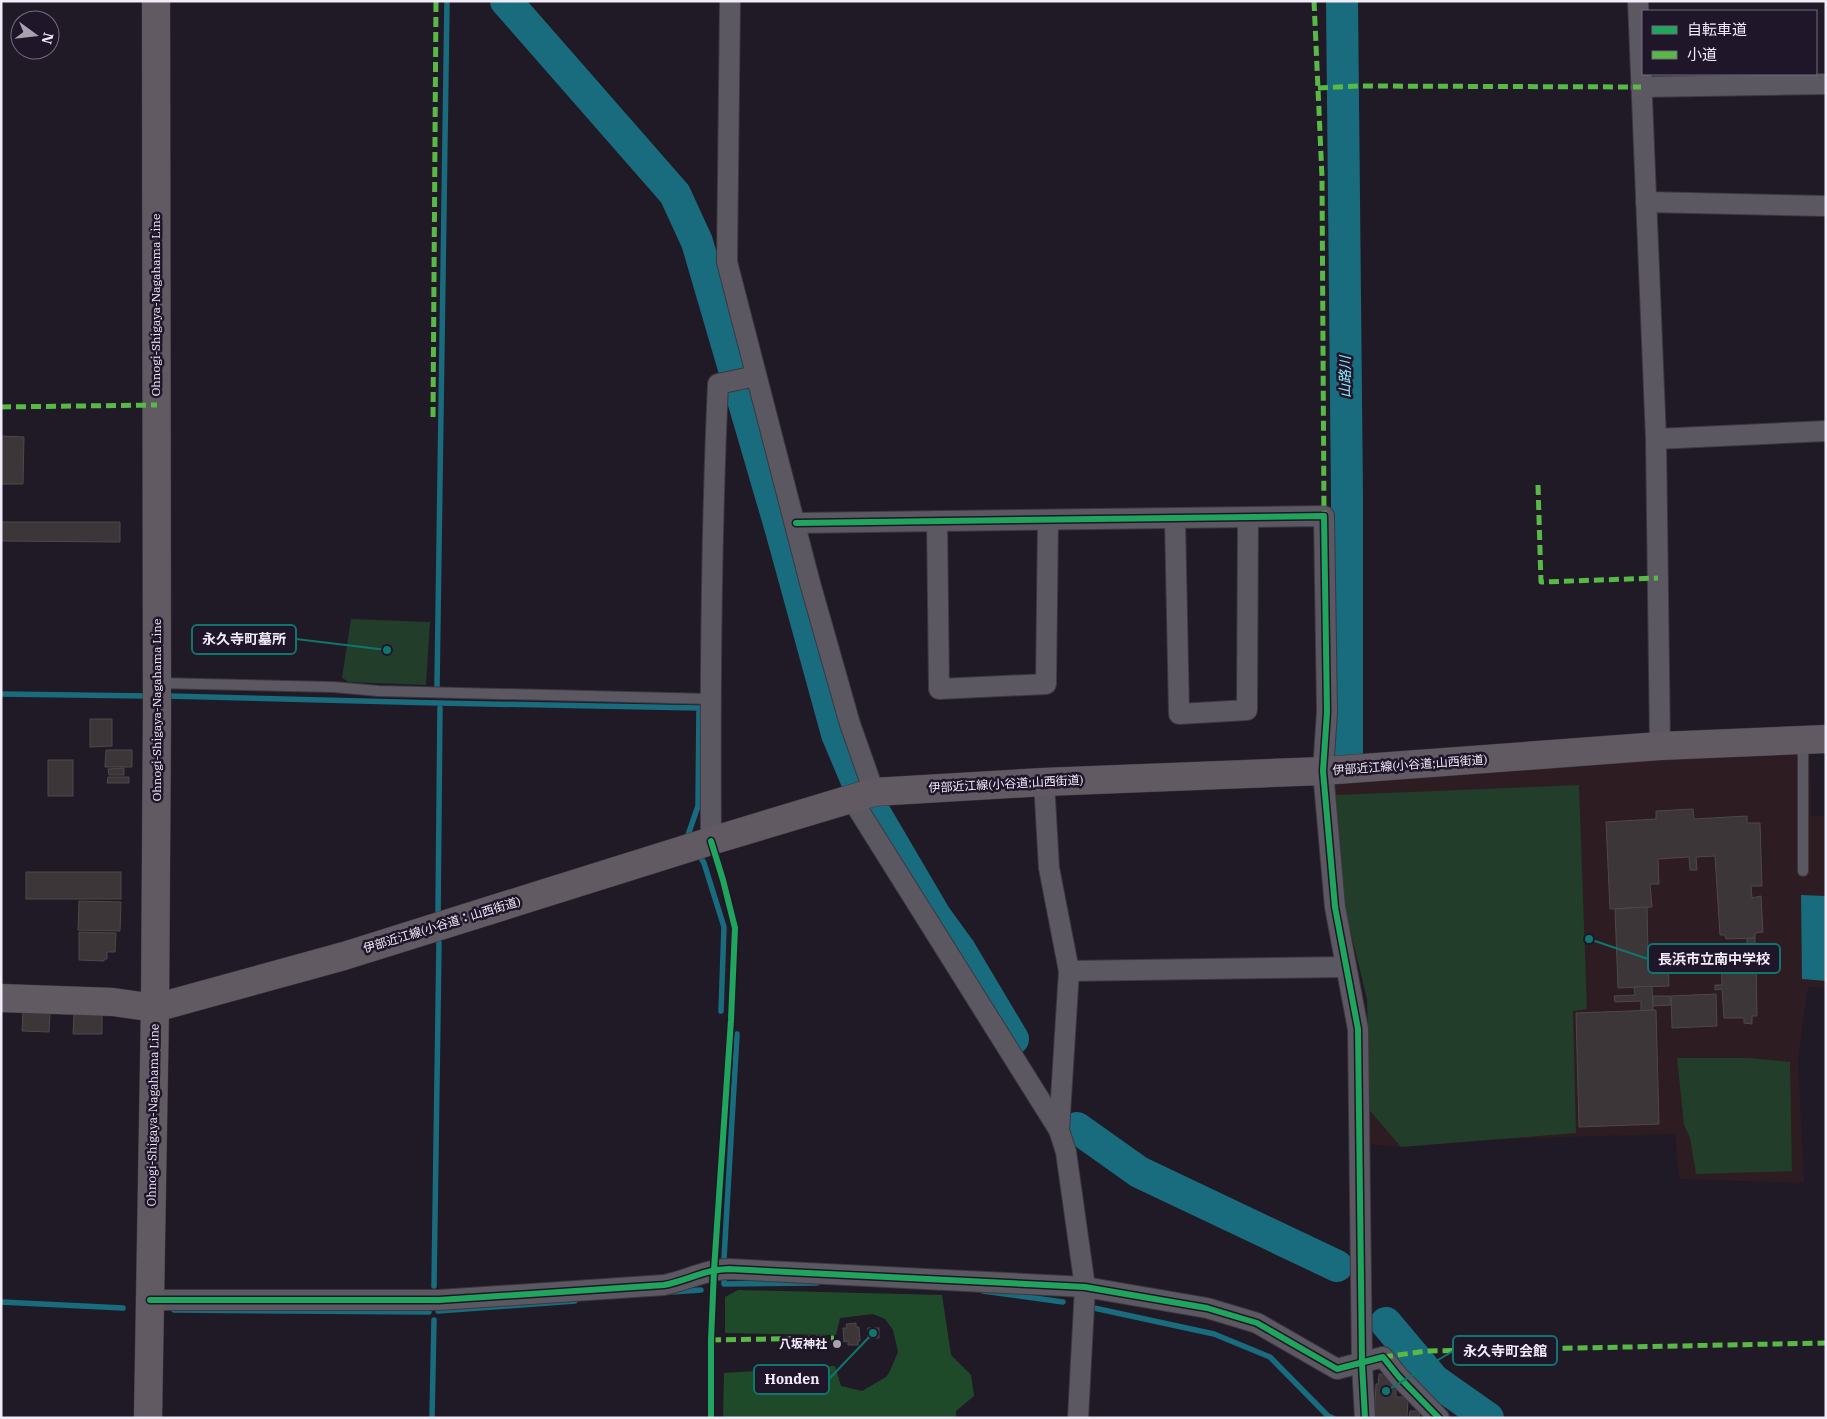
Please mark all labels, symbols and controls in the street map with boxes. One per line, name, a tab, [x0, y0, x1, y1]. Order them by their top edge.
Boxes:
north arrow	[10, 10, 60, 60]
legend	[1642, 10, 1817, 75]
text: 自転車道	[1687, 20, 1747, 39]
text: N	[37, 31, 58, 46]
text: 小道	[1687, 45, 1717, 64]
street label: Ohnogi-Shigaya-Nagahama Line	[148, 214, 163, 396]
water label: 山路川	[1336, 354, 1354, 398]
street label: Ohnogi-Shigaya-Nagahama Line	[149, 619, 164, 801]
callout: 永久寺町墓所	[192, 625, 296, 654]
text: 永久寺町墓所	[202, 630, 286, 648]
street label: 伊部近江線(小谷道;山西街道)	[1332, 752, 1488, 777]
street label: 伊部近江線(小谷道;山西街道)	[928, 772, 1084, 795]
street label: 伊部近江線(小谷道：山西街道)	[361, 893, 522, 956]
callout: 長浜市立南中学校	[1648, 944, 1780, 973]
text: 長浜市立南中学校	[1658, 950, 1770, 968]
street label: Ohnogi-Shigaya-Nagahama Line	[143, 1024, 162, 1206]
place label: 八坂神社	[779, 1336, 827, 1351]
callout: 永久寺町会館	[1453, 1336, 1557, 1365]
marker: 八坂神社	[831, 1338, 843, 1350]
text: 永久寺町会館	[1463, 1342, 1547, 1360]
callout: Honden	[754, 1365, 829, 1394]
text: Honden	[765, 1370, 819, 1388]

